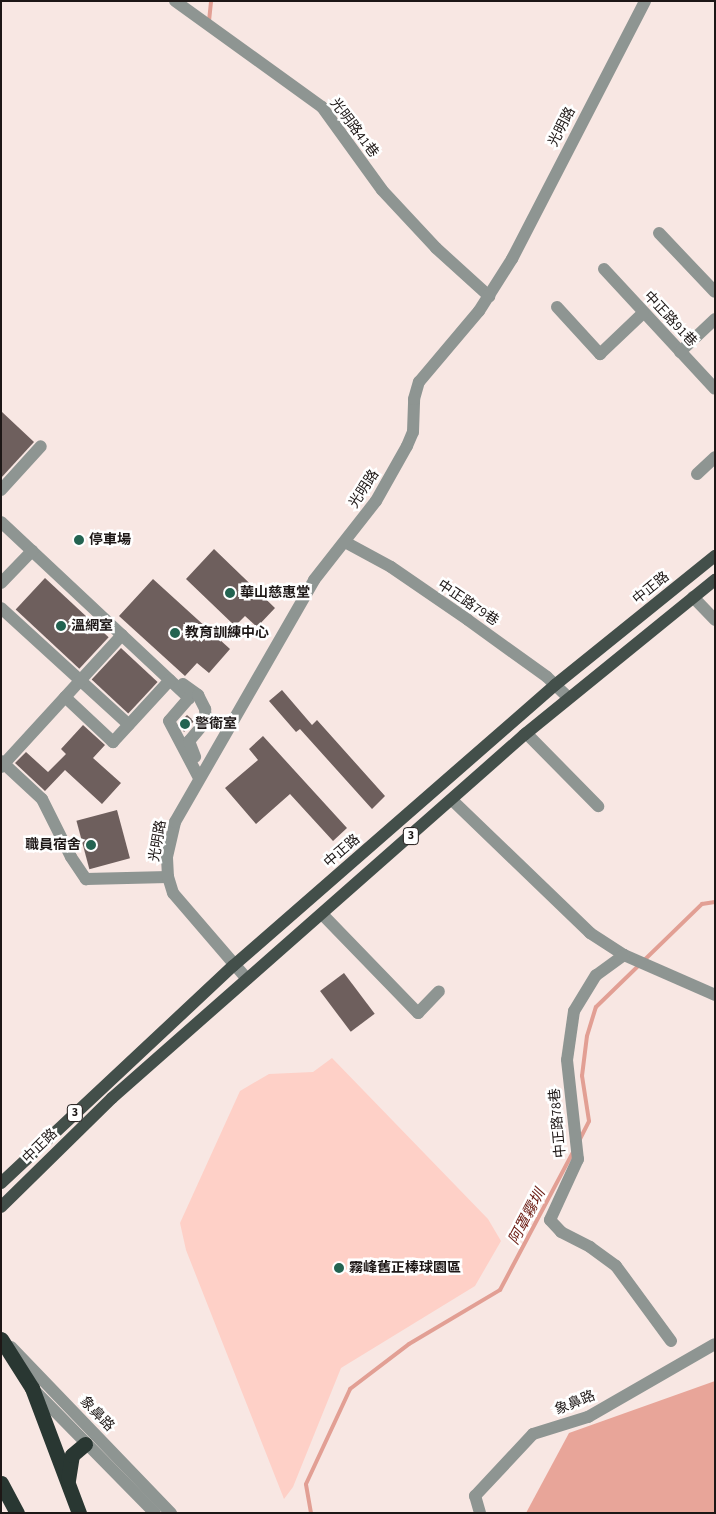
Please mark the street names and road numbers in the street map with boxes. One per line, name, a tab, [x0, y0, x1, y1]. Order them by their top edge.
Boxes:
street label: 光明路41巷	[326, 95, 382, 161]
street label: 光明路	[545, 104, 579, 150]
street label: 中正路91巷	[640, 288, 700, 350]
street label: 光明路	[346, 467, 382, 511]
street label: 中正路	[629, 568, 673, 608]
street label: 中正路79巷	[434, 576, 502, 630]
street label: 光明路	[146, 819, 170, 863]
road number: 3	[402, 826, 420, 846]
street label: 中正路	[321, 831, 363, 871]
street label: 中正路78巷	[547, 1087, 569, 1159]
road number: 3	[66, 1104, 84, 1122]
street label: 中正路	[19, 1125, 61, 1167]
street label: 象鼻路	[552, 1387, 598, 1419]
street label: 象鼻路	[76, 1393, 118, 1435]

